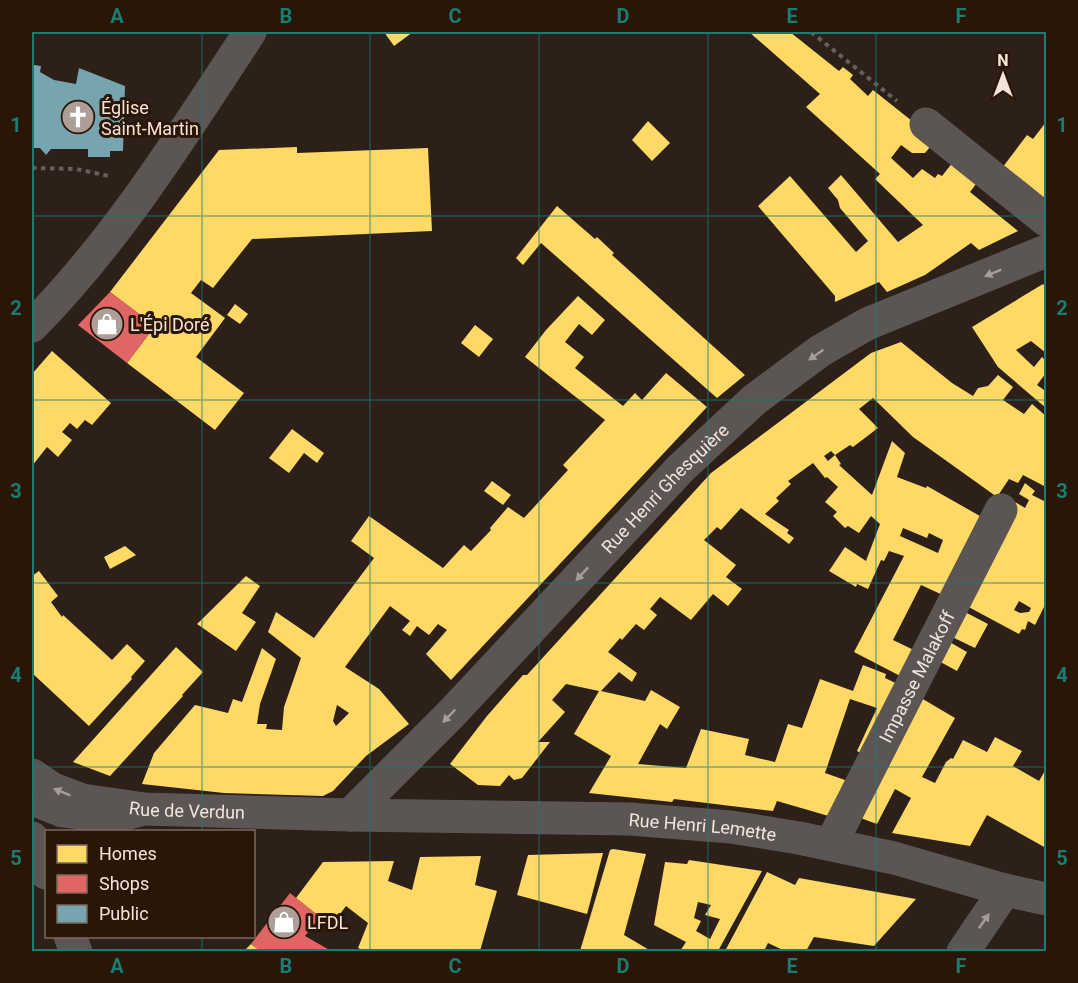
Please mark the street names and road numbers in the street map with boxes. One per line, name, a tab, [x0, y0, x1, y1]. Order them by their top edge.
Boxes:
street label: Rue Henri Ghesquière	[597, 419, 733, 557]
street label: Impasse Malakoff	[874, 606, 959, 746]
street label: Rue de Verdun	[128, 796, 245, 822]
street label: Rue Henri Lemette	[628, 808, 778, 845]

